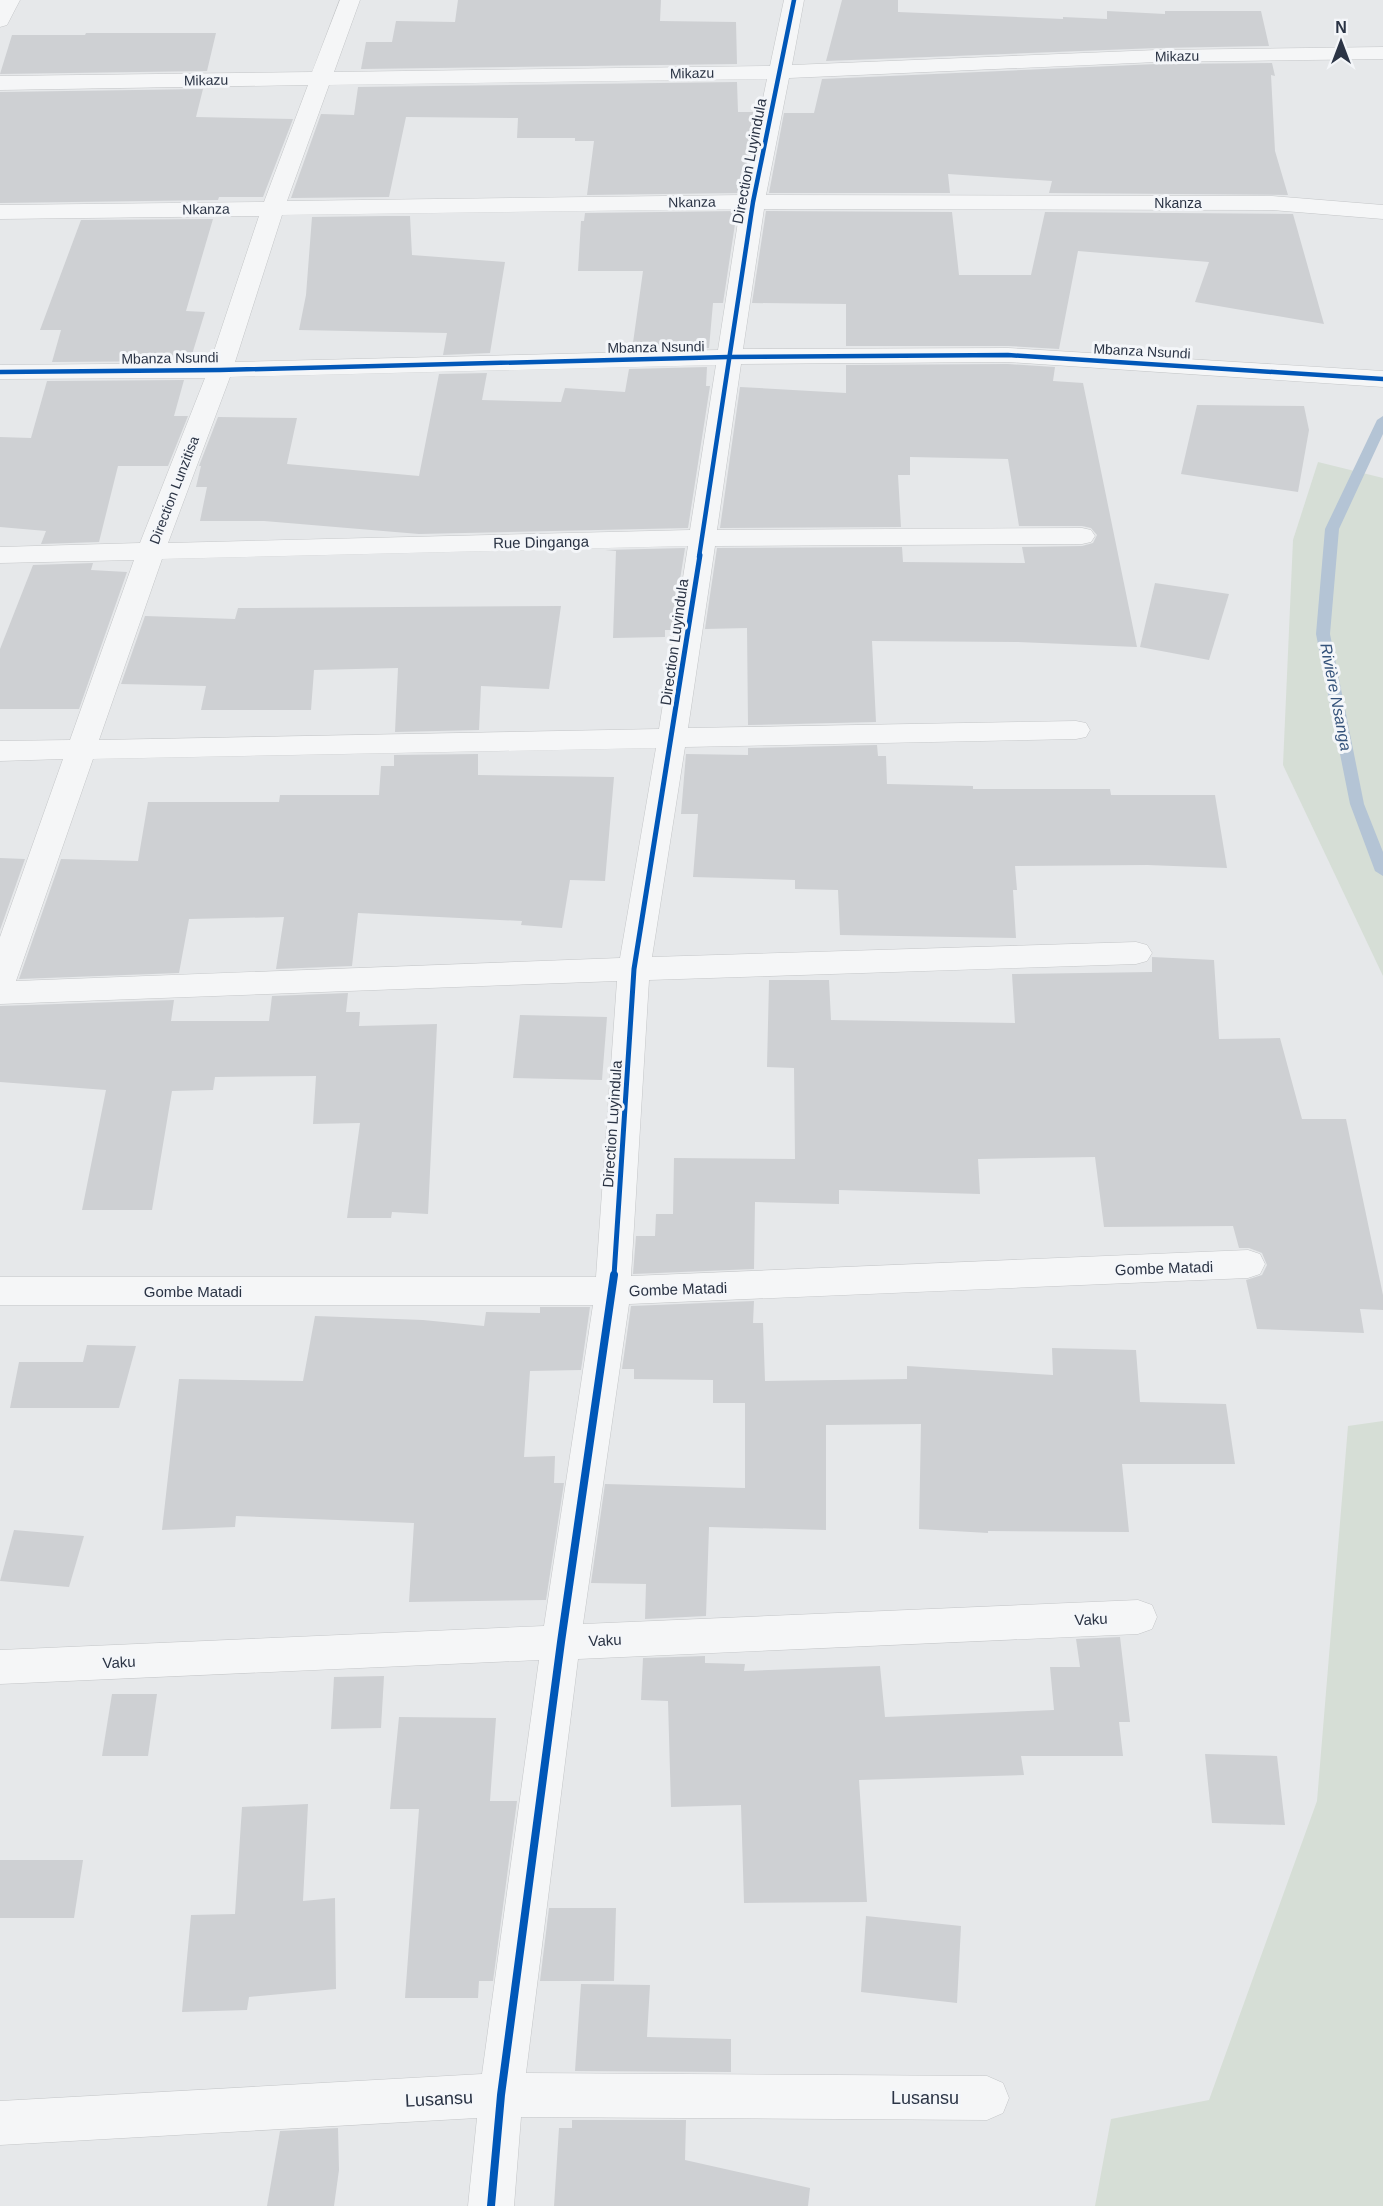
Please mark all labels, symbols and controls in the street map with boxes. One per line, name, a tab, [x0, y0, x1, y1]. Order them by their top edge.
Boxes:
north arrow	[1311, 12, 1371, 72]
text: N	[1335, 19, 1347, 36]
street label: Mikazu	[1155, 48, 1199, 64]
street label: Mikazu	[670, 65, 714, 81]
street label: Mikazu	[184, 72, 228, 88]
street label: Direction Luyindula	[728, 96, 770, 225]
street label: Nkanza	[668, 194, 716, 210]
street label: Nkanza	[1154, 195, 1202, 211]
street label: Nkanza	[182, 201, 230, 217]
street label: Mbanza Nsundi	[607, 338, 705, 356]
street label: Mbanza Nsundi	[1093, 340, 1191, 362]
street label: Mbanza Nsundi	[121, 349, 219, 367]
street label: Direction Lunzitisa	[146, 434, 202, 546]
street label: Rue Dinganga	[493, 533, 590, 551]
street label: Direction Luyindula	[657, 577, 691, 706]
water label: Rivière Nsanga	[1317, 642, 1355, 752]
street label: Direction Luyindula	[599, 1059, 625, 1188]
street label: Gombe Matadi	[1115, 1258, 1213, 1278]
street label: Gombe Matadi	[629, 1279, 727, 1299]
street label: Gombe Matadi	[144, 1283, 242, 1300]
street label: Vaku	[1074, 1610, 1108, 1628]
street label: Vaku	[588, 1631, 622, 1649]
street label: Vaku	[102, 1653, 136, 1671]
street label: Lusansu	[404, 2087, 474, 2111]
street label: Lusansu	[891, 2088, 959, 2108]

